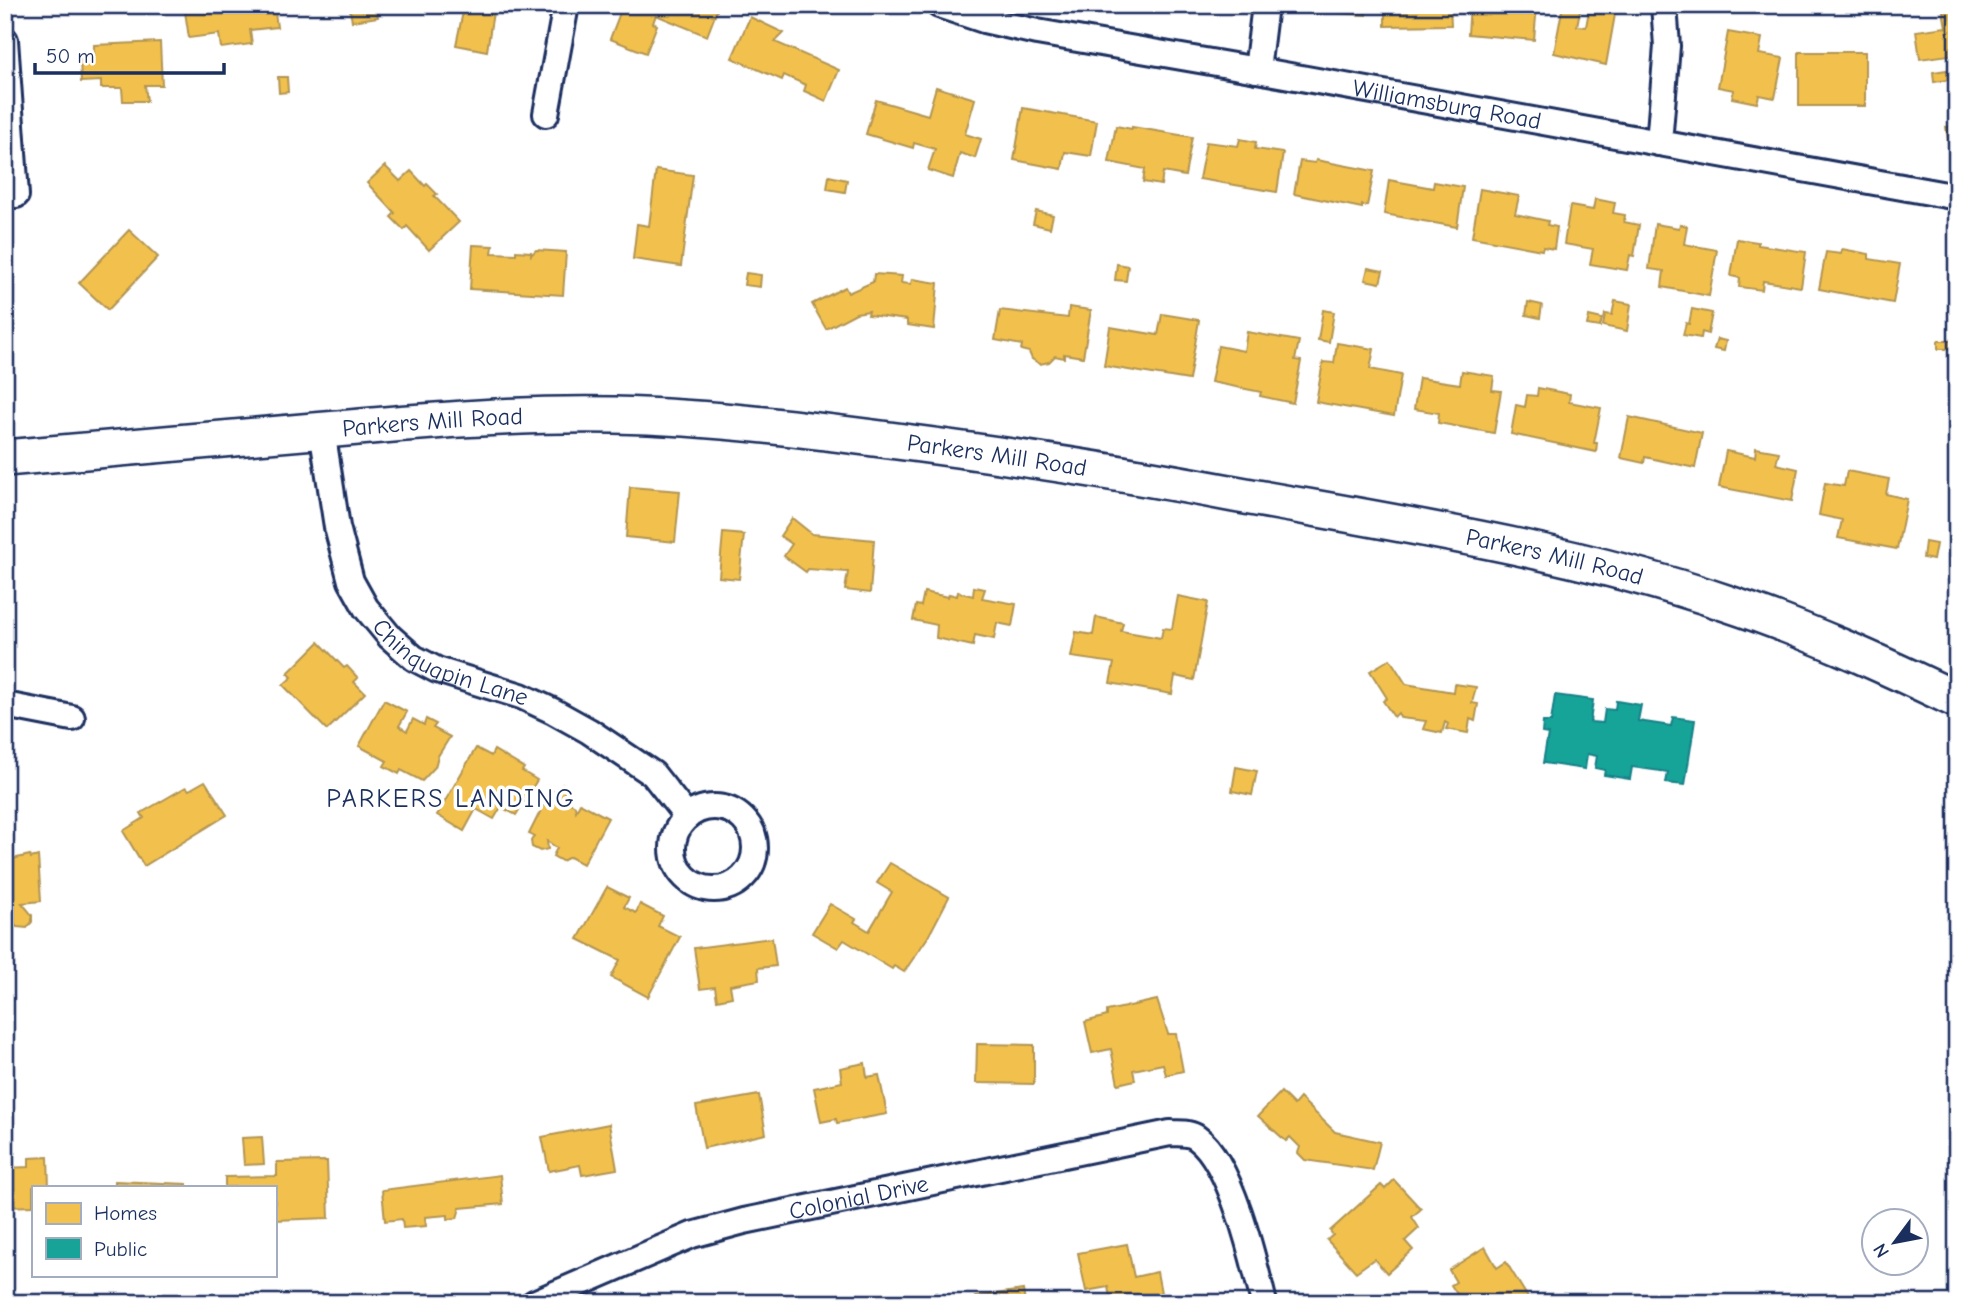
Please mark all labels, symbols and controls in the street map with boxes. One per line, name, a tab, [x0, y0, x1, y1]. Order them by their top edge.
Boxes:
scale bar	[35, 32, 224, 76]
text: 50 m	[46, 44, 95, 68]
street label: Williamsburg Road	[1350, 74, 1543, 135]
street label: Parkers Mill Road	[341, 402, 523, 442]
street label: Parkers Mill Road	[905, 428, 1089, 482]
street label: Parkers Mill Road	[1464, 523, 1646, 591]
street label: Chinquapin Lane	[367, 613, 533, 712]
district label: PARKERS LANDING	[326, 784, 576, 814]
street label: Colonial Drive	[787, 1169, 931, 1225]
legend	[32, 1186, 276, 1276]
text: Homes	[94, 1201, 157, 1225]
north arrow	[1860, 1206, 1930, 1276]
text: Public	[94, 1237, 147, 1261]
text: N	[1869, 1239, 1894, 1262]

